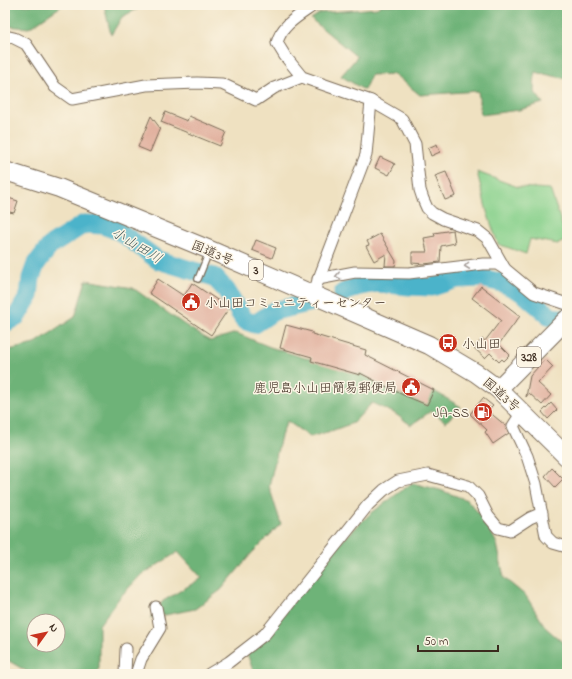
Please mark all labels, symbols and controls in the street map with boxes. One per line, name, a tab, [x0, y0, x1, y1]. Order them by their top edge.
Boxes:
water label: 小山田川	[107, 223, 166, 270]
street label: 国道3号	[188, 236, 237, 271]
road number: 3	[249, 260, 263, 280]
one-way arrow	[464, 261, 470, 270]
one-way arrow	[335, 271, 341, 279]
public building icon: 小山田コミュニティーセンター	[180, 291, 202, 313]
place label: 小山田コミュニティーセンター	[205, 294, 386, 313]
bus stop icon: 小山田	[437, 332, 459, 354]
place label: 小山田	[462, 335, 501, 354]
road number: 328	[517, 347, 541, 367]
street label: 国道3号	[478, 373, 524, 417]
public building icon: 鹿児島小山田簡易郵便局	[400, 376, 422, 398]
place label: 鹿児島小山田簡易郵便局	[254, 379, 397, 398]
fuel station icon: JA-SS	[472, 401, 494, 423]
place label: JA-SS	[433, 404, 469, 423]
north arrow	[26, 613, 66, 653]
text: N	[45, 621, 62, 636]
scale bar	[418, 627, 498, 653]
text: 50 m	[424, 633, 448, 651]

